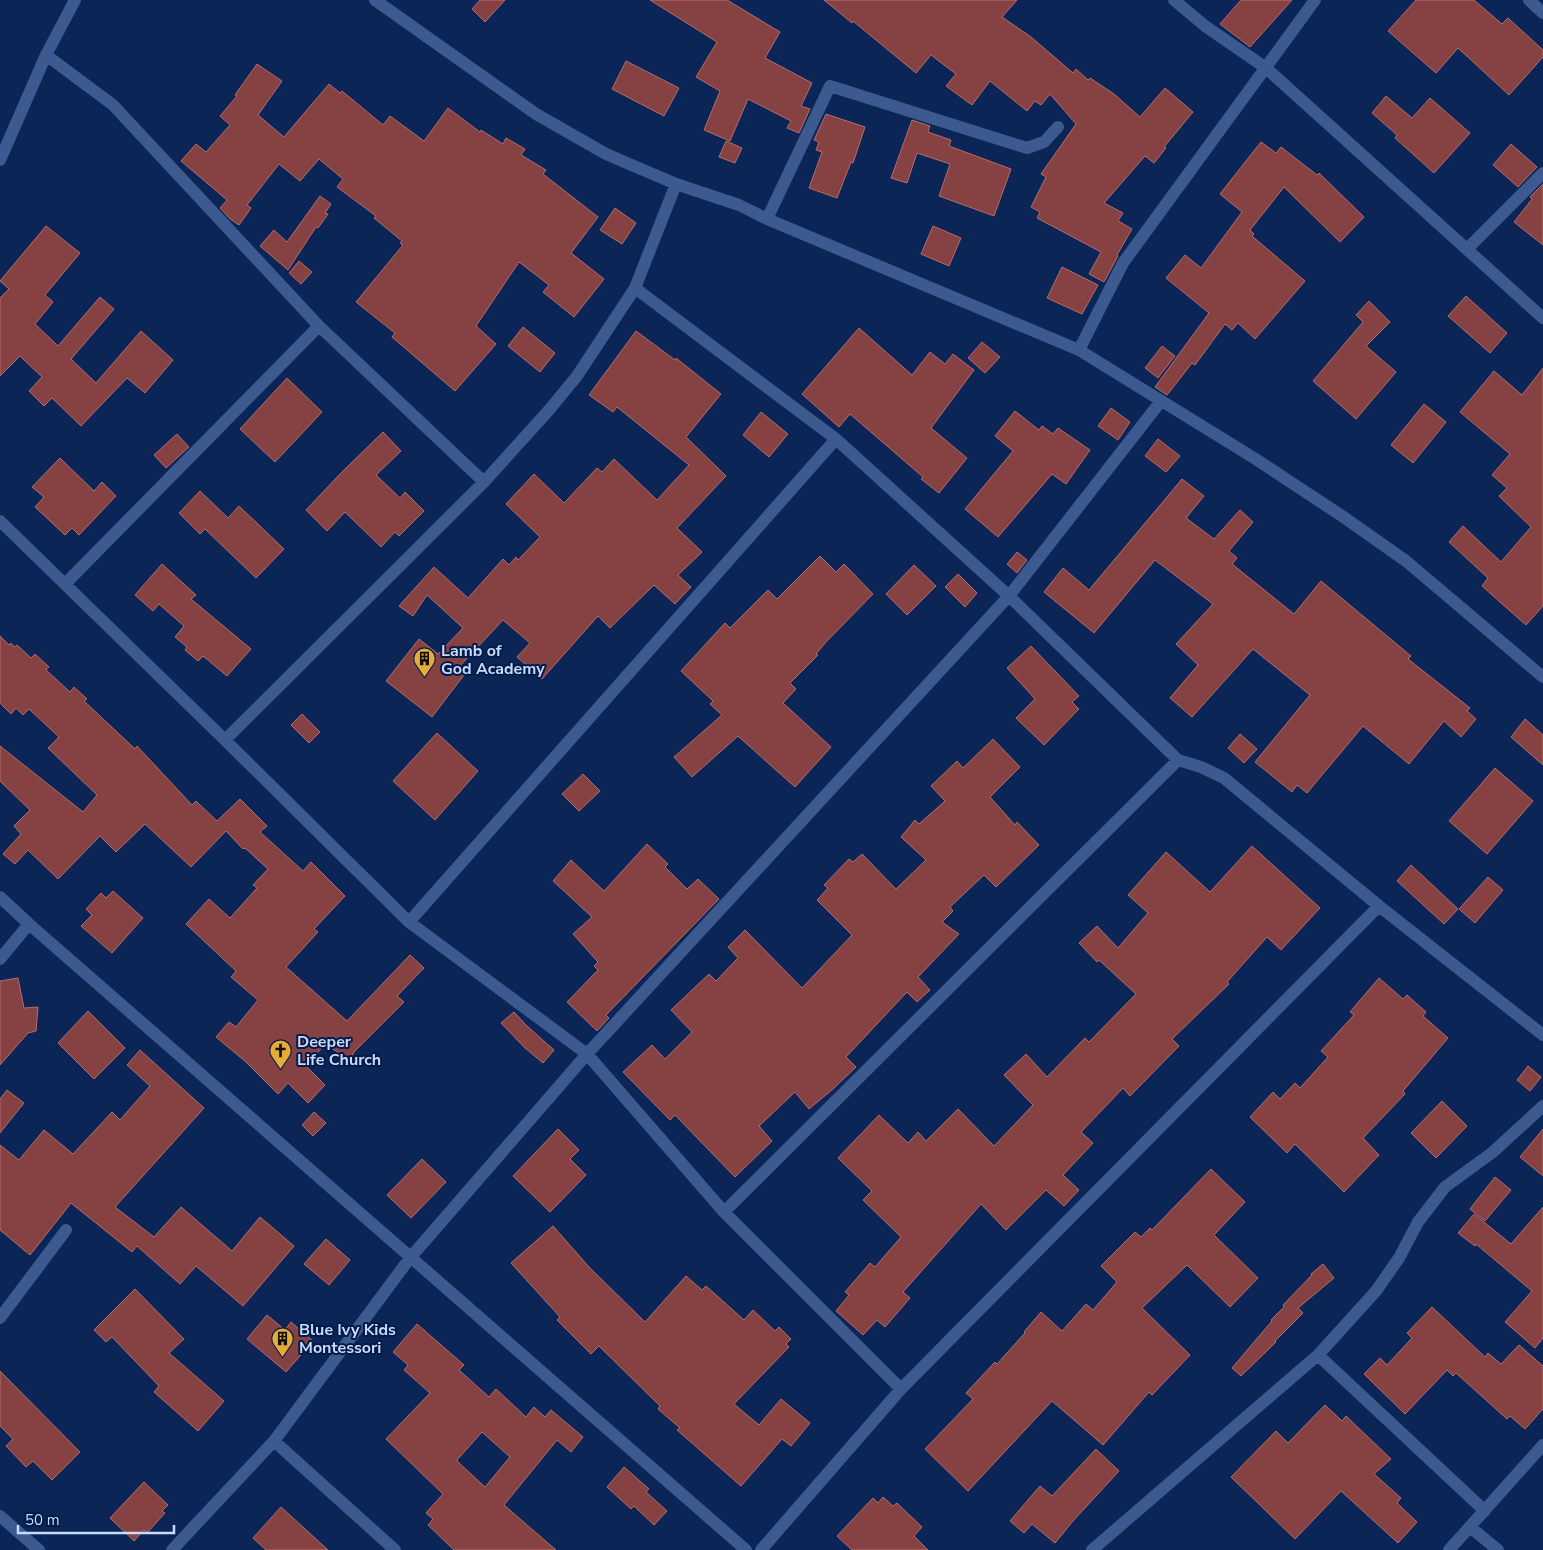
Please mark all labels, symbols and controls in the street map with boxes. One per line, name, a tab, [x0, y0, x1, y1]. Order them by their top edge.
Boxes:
place label: Lamb of God Academy	[441, 640, 545, 680]
building icon: Lamb of God Academy	[413, 647, 437, 678]
place label: Deeper Life Church	[297, 1031, 381, 1071]
church icon: Deeper Life Church	[269, 1038, 293, 1069]
place label: Blue Ivy Kids Montessori	[299, 1319, 396, 1359]
building icon: Blue Ivy Kids Montessori	[271, 1326, 295, 1357]
scale bar	[18, 1502, 174, 1534]
text: 50 m	[25, 1510, 60, 1530]

